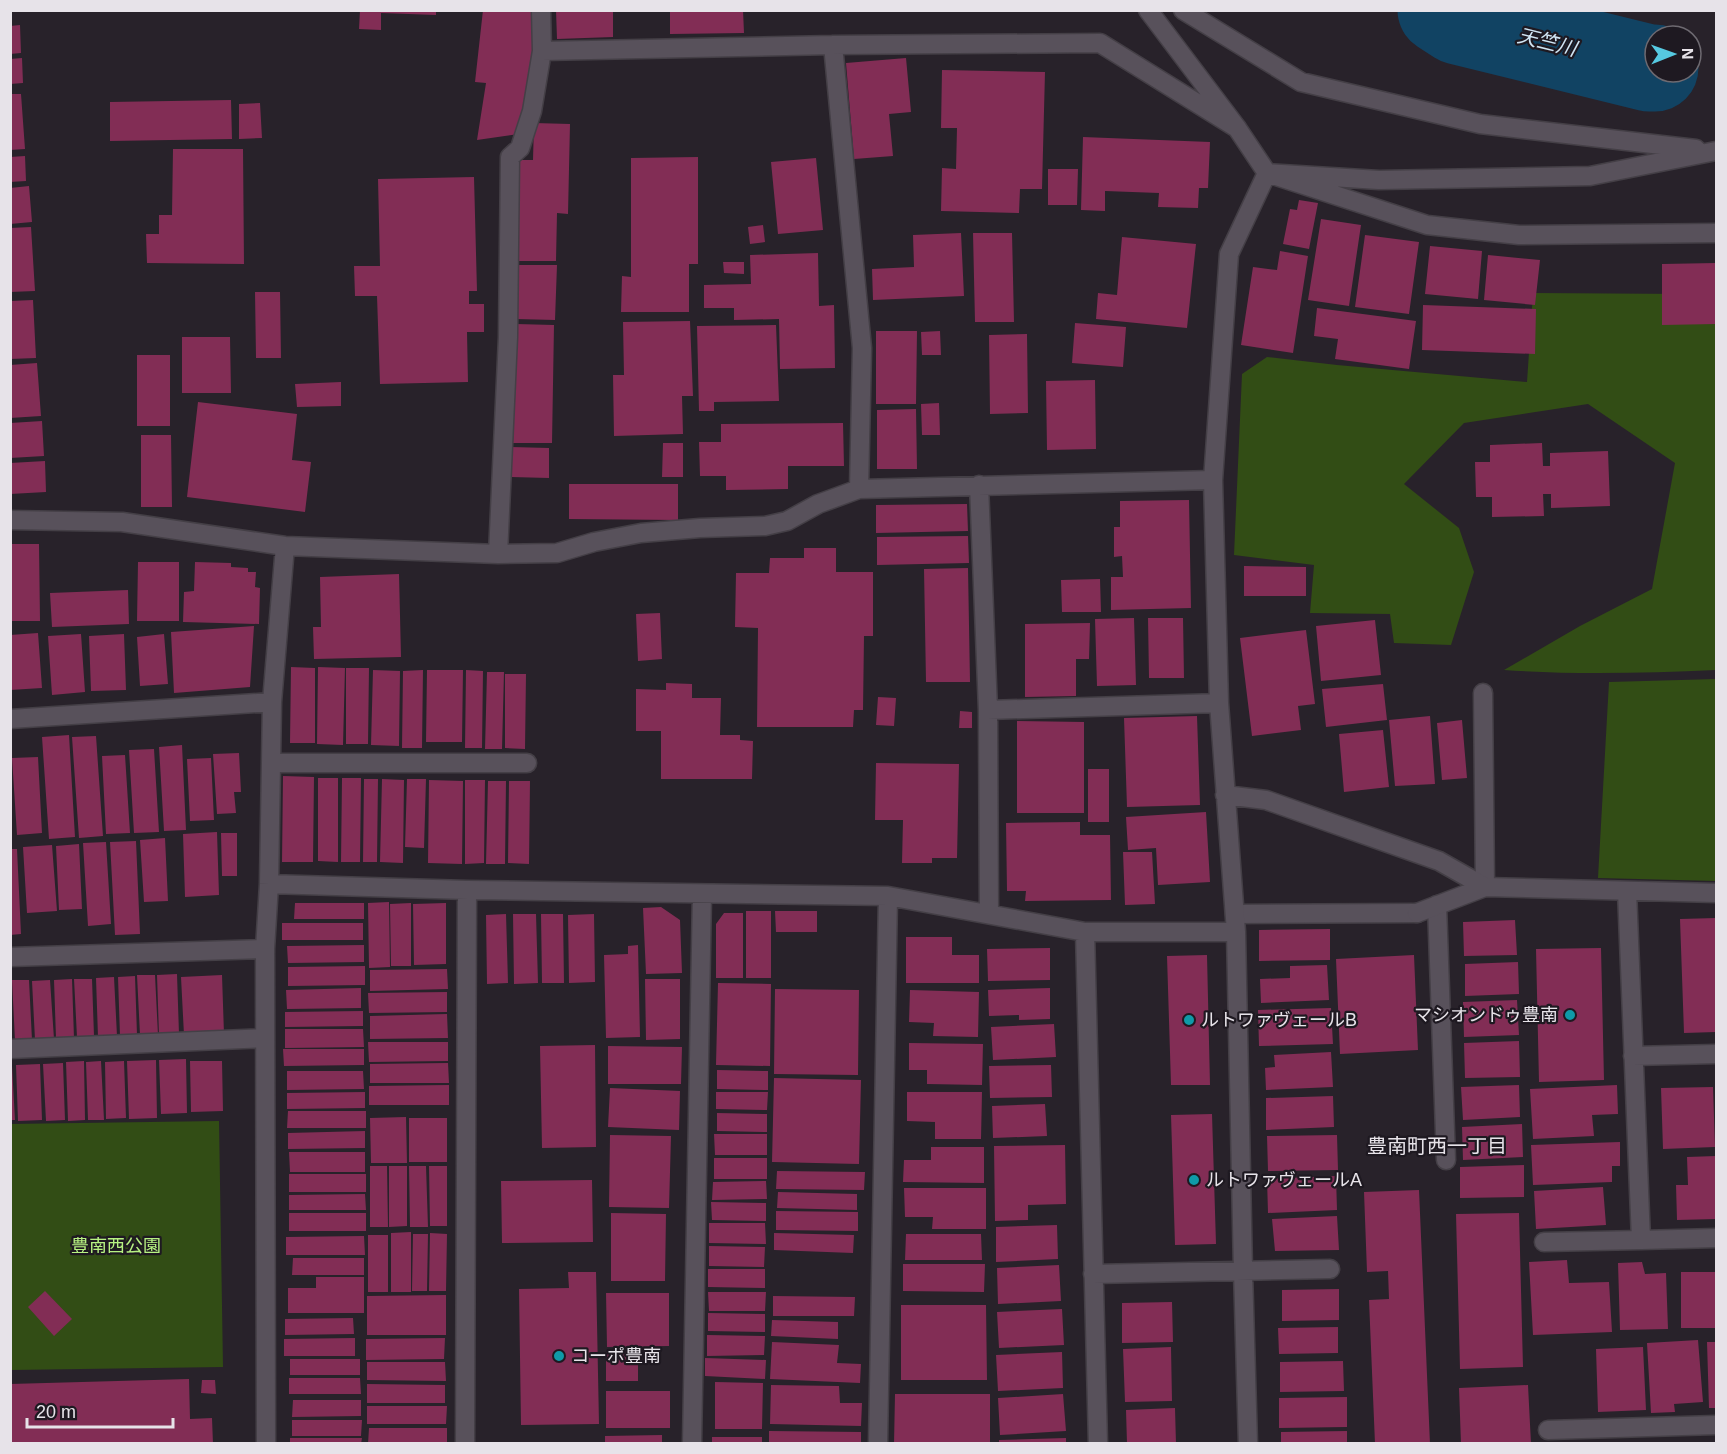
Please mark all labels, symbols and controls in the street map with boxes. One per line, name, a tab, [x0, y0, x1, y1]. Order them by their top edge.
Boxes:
water label: 天竺川	[1515, 24, 1581, 60]
north arrow	[1643, 24, 1703, 84]
text: N	[1679, 48, 1696, 60]
place label: マシオンドゥ豊南	[1414, 1005, 1558, 1025]
marker: マシオンドゥ豊南	[1563, 1008, 1577, 1022]
place label: ルトワァヴェールB	[1201, 1010, 1357, 1030]
marker: ルトワァヴェールB	[1182, 1013, 1196, 1027]
district label: 豊南町西一丁目	[1367, 1135, 1507, 1157]
place label: ルトワァヴェールA	[1206, 1170, 1362, 1190]
marker: ルトワァヴェールA	[1187, 1173, 1201, 1187]
park label: 豊南西公園	[71, 1236, 161, 1256]
place label: コーポ豊南	[571, 1346, 661, 1366]
marker: コーポ豊南	[552, 1349, 566, 1363]
scale bar	[27, 1391, 172, 1429]
text: 20 m	[36, 1402, 76, 1422]

